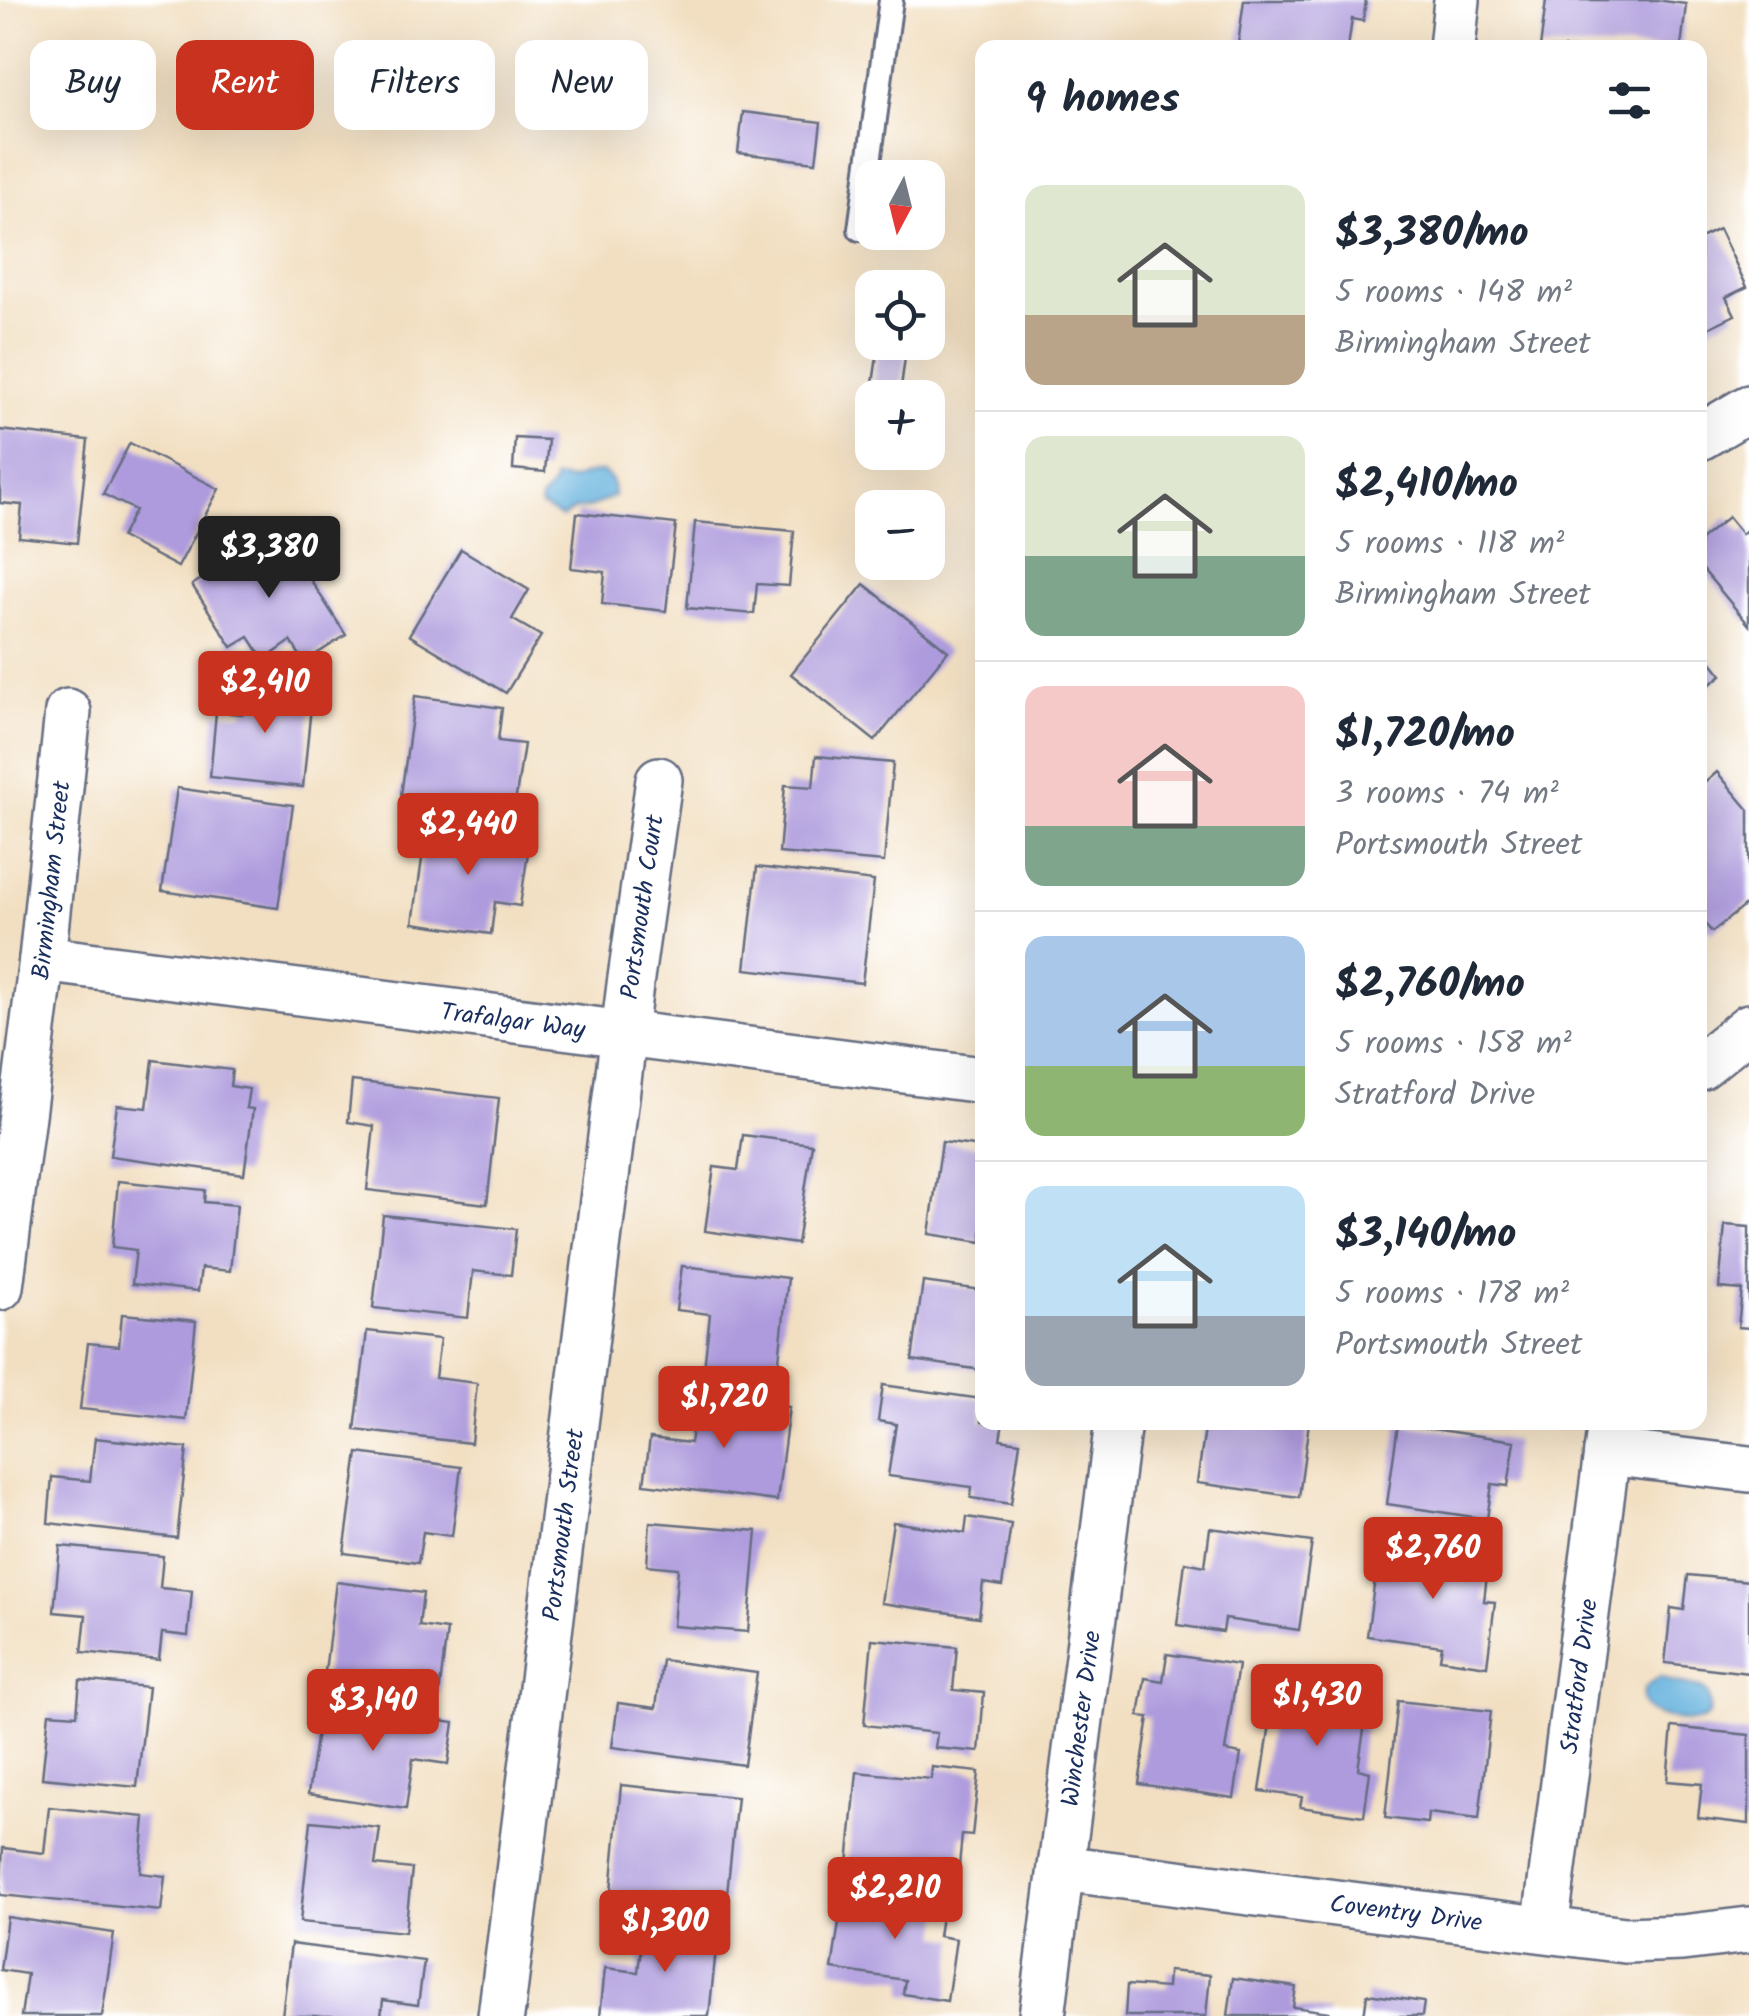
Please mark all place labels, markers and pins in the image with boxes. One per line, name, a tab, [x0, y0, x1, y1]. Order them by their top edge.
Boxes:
pin: $3,380	[188, 516, 350, 601]
pin: $2,410	[184, 651, 346, 736]
pin: $2,440	[387, 793, 549, 878]
pin: $1,720	[643, 1366, 805, 1451]
pin: $2,760	[1352, 1517, 1514, 1602]
pin: $1,430	[1236, 1664, 1398, 1749]
pin: $3,140	[292, 1669, 454, 1754]
pin: $2,210	[814, 1857, 976, 1942]
pin: $1,300	[584, 1890, 746, 1975]

